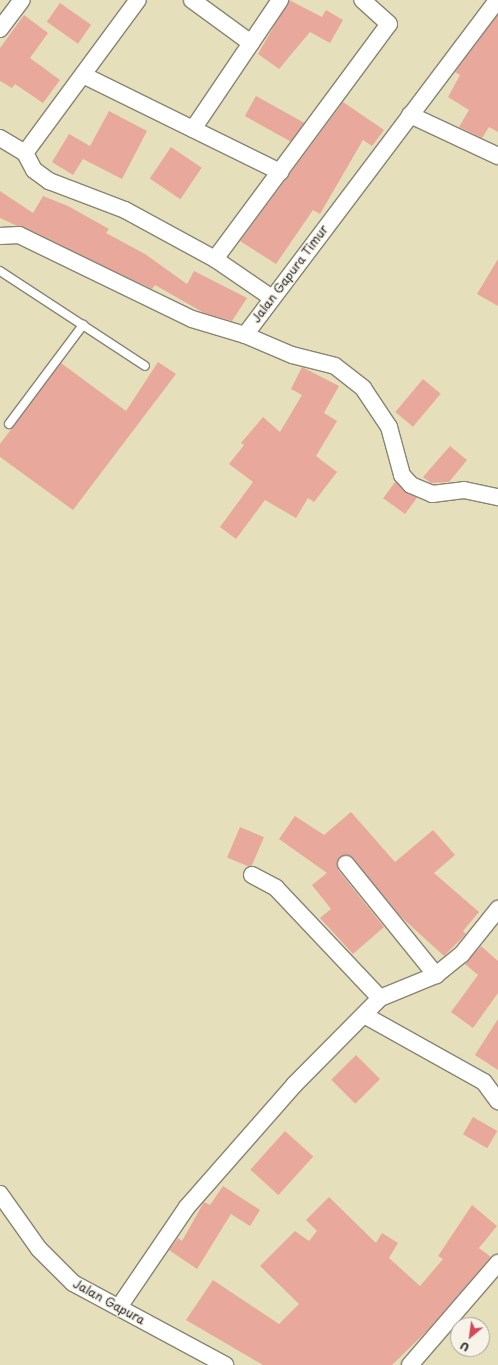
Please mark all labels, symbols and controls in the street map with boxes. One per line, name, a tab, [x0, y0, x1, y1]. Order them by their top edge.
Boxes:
street label: Jalan Gapura Timur	[249, 222, 331, 326]
street label: Jalan Gapura	[70, 1276, 148, 1328]
north arrow	[450, 1317, 490, 1357]
text: U	[457, 1338, 472, 1357]

